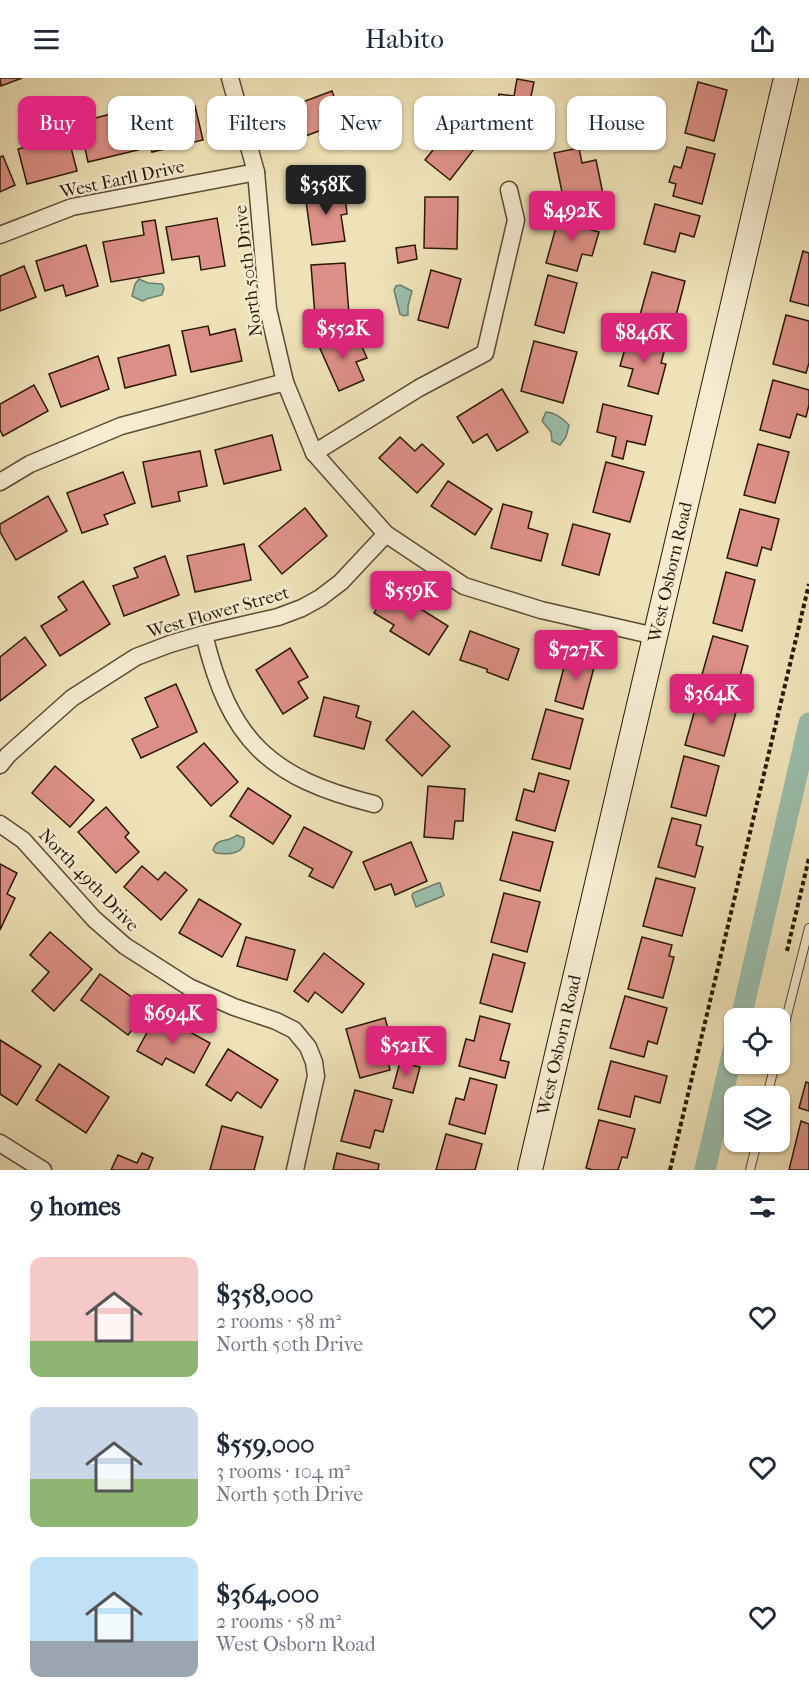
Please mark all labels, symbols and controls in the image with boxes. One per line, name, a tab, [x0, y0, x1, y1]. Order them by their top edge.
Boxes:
icon: menu	[30, 23, 63, 56]
text: Habito	[365, 23, 444, 55]
icon: share	[746, 23, 779, 56]
chip: Buy	[18, 96, 96, 150]
chip: Rent	[108, 96, 195, 150]
chip: Filters	[207, 96, 307, 150]
chip: New	[319, 96, 402, 150]
chip: Apartment	[414, 96, 555, 150]
chip: House	[567, 96, 666, 150]
street label: West Earll Drive	[57, 156, 186, 203]
pin: $358K	[284, 165, 368, 216]
text: $358K	[300, 173, 352, 196]
pin: $492K	[530, 191, 614, 242]
text: $492K	[543, 199, 601, 222]
street label: North 50th Drive	[230, 204, 267, 338]
pin: $552K	[301, 309, 385, 360]
pin: $846K	[602, 313, 686, 364]
text: $552K	[316, 317, 370, 340]
text: $846K	[615, 321, 673, 344]
street label: West Osborn Road	[644, 500, 697, 645]
pin: $559K	[369, 571, 453, 622]
text: $559K	[384, 579, 438, 602]
street label: West Flower Street	[144, 582, 292, 643]
pin: $727K	[534, 630, 618, 681]
text: $727K	[548, 638, 604, 661]
pin: $364K	[670, 674, 754, 725]
text: $364K	[684, 682, 740, 705]
street label: North 49th Drive	[34, 825, 143, 936]
street label: West Osborn Road	[533, 973, 586, 1118]
pin: $694K	[131, 994, 215, 1045]
text: $694K	[144, 1002, 202, 1025]
map controls	[724, 1008, 790, 1152]
button: locate	[724, 1008, 790, 1074]
pin: $521K	[364, 1026, 448, 1077]
text: $521K	[380, 1034, 432, 1057]
button: layers	[724, 1086, 790, 1152]
icon: filters	[746, 1190, 779, 1223]
text: 9 homes	[30, 1191, 121, 1222]
text: $358,000	[216, 1279, 314, 1310]
icon: home	[78, 1281, 150, 1353]
icon: heart	[746, 1301, 779, 1334]
text: 2 rooms · 58 m²	[216, 1310, 341, 1333]
text: North 50th Drive	[216, 1333, 363, 1356]
text: $559,000	[216, 1429, 315, 1460]
icon: home	[78, 1431, 150, 1503]
icon: heart	[746, 1451, 779, 1484]
text: 3 rooms · 104 m²	[216, 1460, 350, 1483]
text: North 50th Drive	[216, 1483, 363, 1506]
text: $364,000	[216, 1579, 319, 1610]
icon: home	[78, 1581, 150, 1653]
icon: heart	[746, 1601, 779, 1634]
text: 2 rooms · 58 m²	[216, 1610, 341, 1633]
text: West Osborn Road	[216, 1633, 376, 1656]

